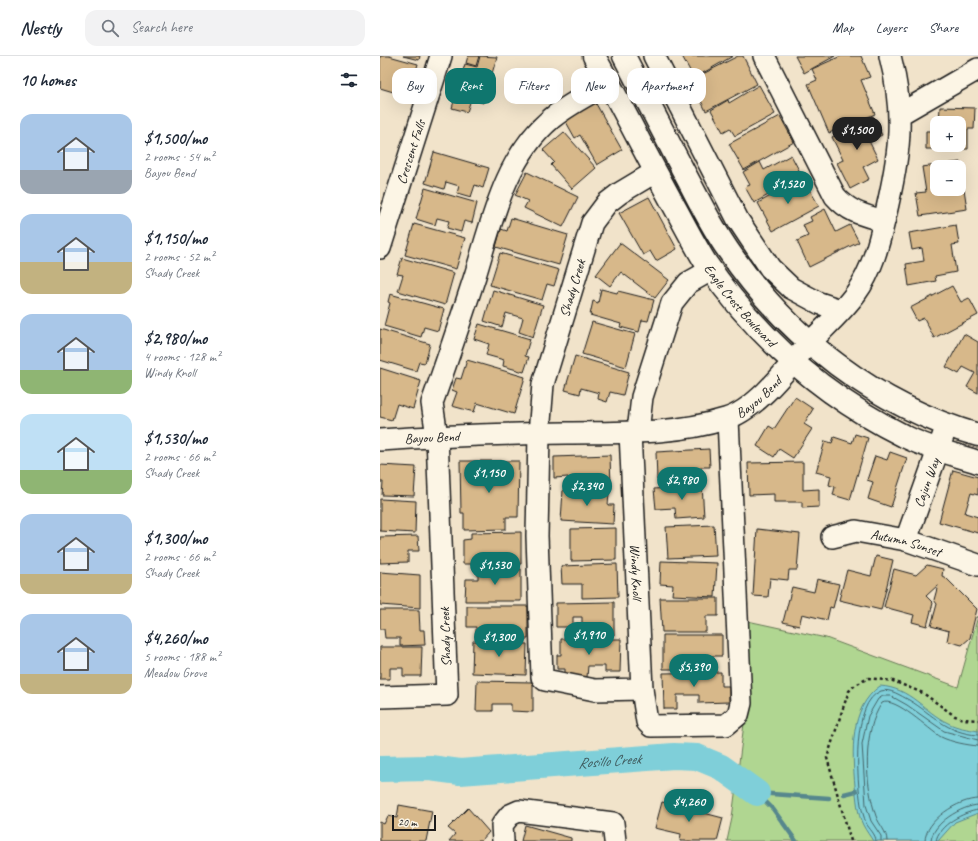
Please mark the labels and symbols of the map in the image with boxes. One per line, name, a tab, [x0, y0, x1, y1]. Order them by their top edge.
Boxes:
street label: Crescent Falls	[393, 117, 430, 186]
pin: $1,500	[824, 117, 890, 151]
pin: $1,520	[755, 171, 821, 205]
street label: Shady Creek	[556, 257, 590, 319]
street label: Eagle Crest Boulevard	[700, 261, 782, 352]
street label: Bayou Bend	[733, 371, 787, 422]
street label: Bayou Bend	[404, 428, 462, 448]
street label: Cajun Way	[910, 455, 944, 510]
pin: $1,150	[456, 460, 522, 494]
pin: $2,980	[649, 467, 715, 501]
pin: $2,340	[554, 473, 620, 507]
street label: Autumn Sunset	[869, 526, 946, 561]
street label: Windy Knoll	[626, 544, 646, 603]
pin: $1,530	[462, 552, 528, 586]
street label: Shady Creek	[436, 606, 455, 667]
pin: $1,910	[556, 622, 622, 656]
pin: $1,300	[466, 624, 532, 658]
pin: $5,390	[661, 654, 727, 688]
water label: Rosillo Creek	[577, 749, 644, 773]
pin: $4,260	[656, 789, 722, 823]
scale bar	[392, 813, 436, 832]

